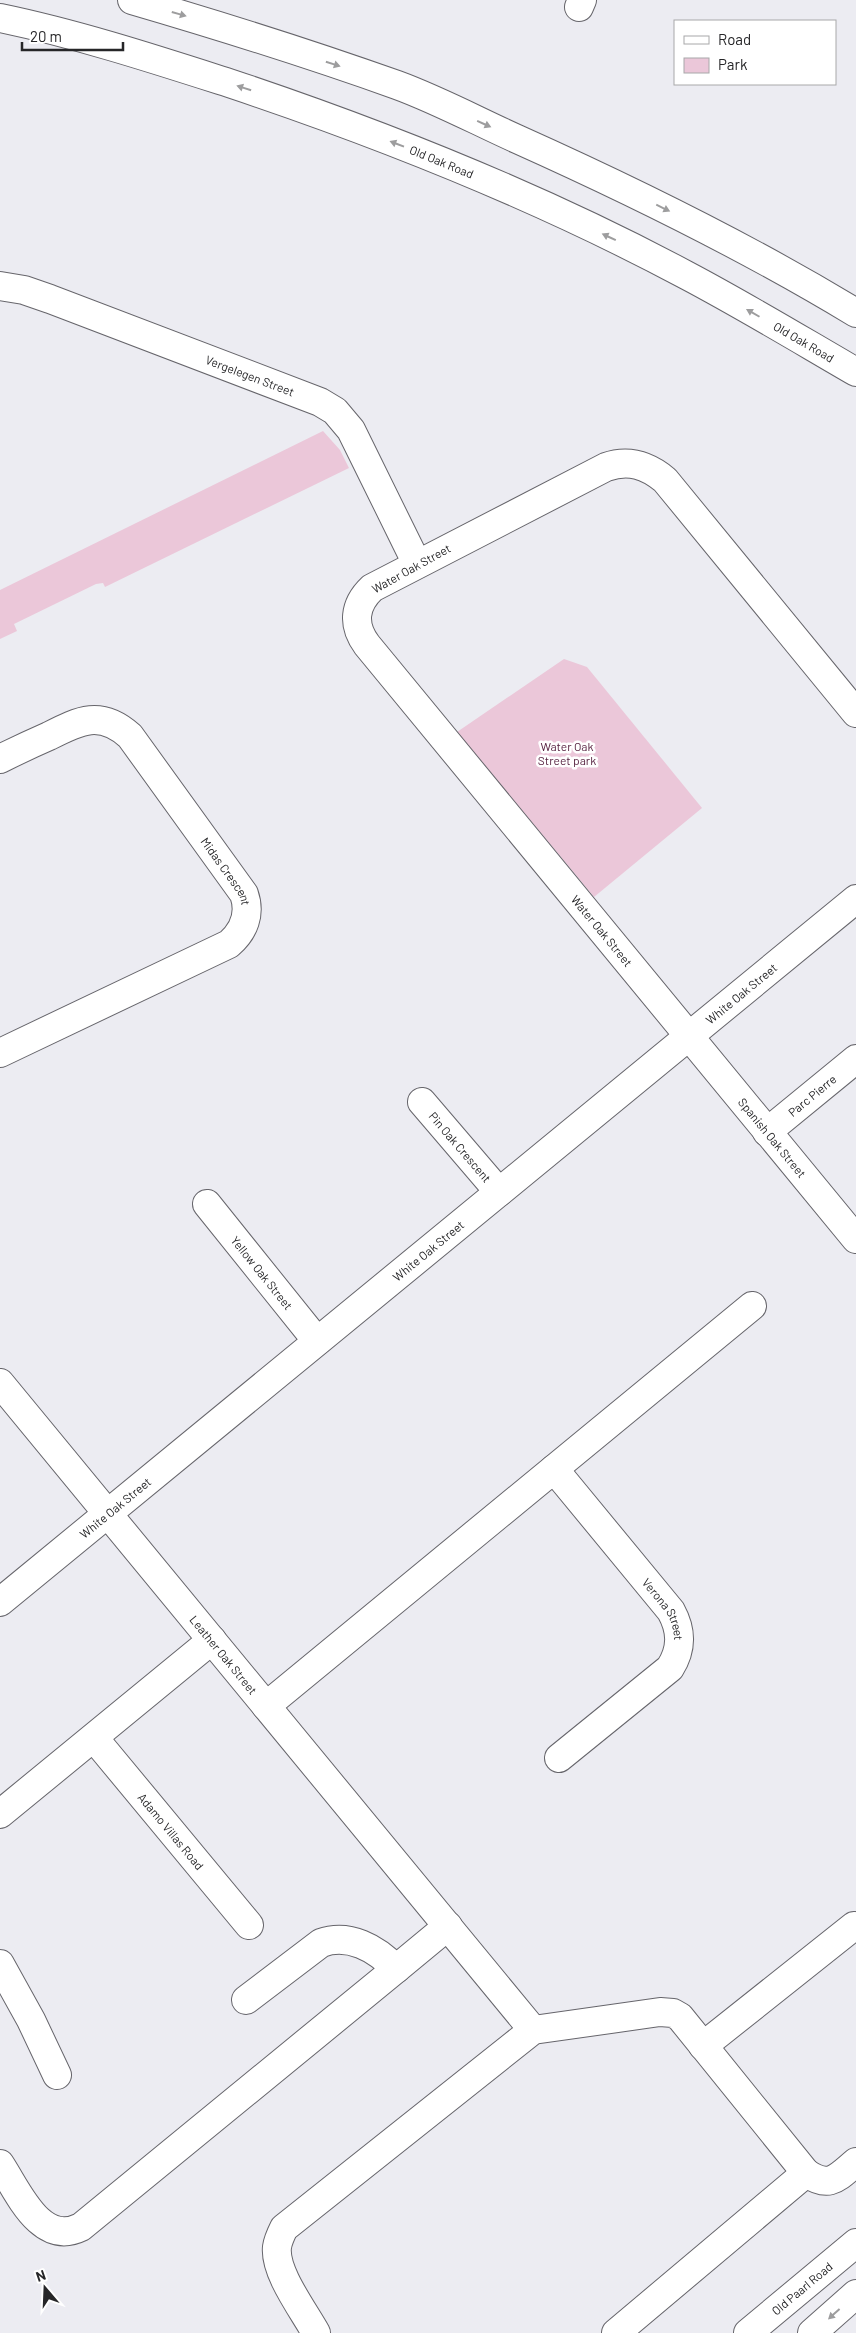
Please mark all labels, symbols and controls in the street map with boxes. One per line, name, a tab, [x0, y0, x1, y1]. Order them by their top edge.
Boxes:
one-way arrow	[171, 10, 186, 18]
scale bar	[22, 20, 124, 52]
legend	[674, 20, 836, 85]
text: 20 m	[30, 27, 62, 45]
text: Road	[718, 30, 751, 48]
text: Park	[718, 55, 748, 73]
one-way arrow	[326, 61, 341, 68]
one-way arrow	[236, 84, 251, 92]
one-way arrow	[477, 121, 491, 129]
one-way arrow	[389, 140, 404, 147]
street label: Old Oak Road	[408, 142, 476, 181]
one-way arrow	[656, 204, 670, 212]
one-way arrow	[602, 233, 617, 241]
one-way arrow	[747, 308, 760, 317]
street label: Old Oak Road	[771, 319, 837, 365]
street label: Vergelegen Street	[204, 352, 296, 399]
street label: Water Oak Street	[369, 541, 453, 595]
park label: Water Oak Street park	[538, 739, 596, 767]
street label: Midas Crescent	[198, 835, 254, 906]
street label: Water Oak Street	[569, 892, 636, 969]
street label: White Oak Street	[703, 960, 779, 1027]
street label: Parc Pierre	[785, 1071, 839, 1119]
street label: Spanish Oak Street	[736, 1095, 809, 1180]
street label: Pin Oak Crescent	[426, 1109, 494, 1185]
street label: White Oak Street	[390, 1217, 467, 1284]
street label: Yellow Oak Street	[228, 1233, 296, 1312]
street label: White Oak Street	[77, 1474, 154, 1541]
street label: Verona Street	[640, 1575, 686, 1641]
street label: Leather Oak Street	[187, 1612, 260, 1697]
street label: Adamo Villas Road	[135, 1790, 207, 1872]
street label: Old Paarl Road	[769, 2259, 835, 2317]
north arrow	[20, 2263, 70, 2313]
text: N	[33, 2266, 48, 2285]
one-way arrow	[829, 2308, 841, 2320]

